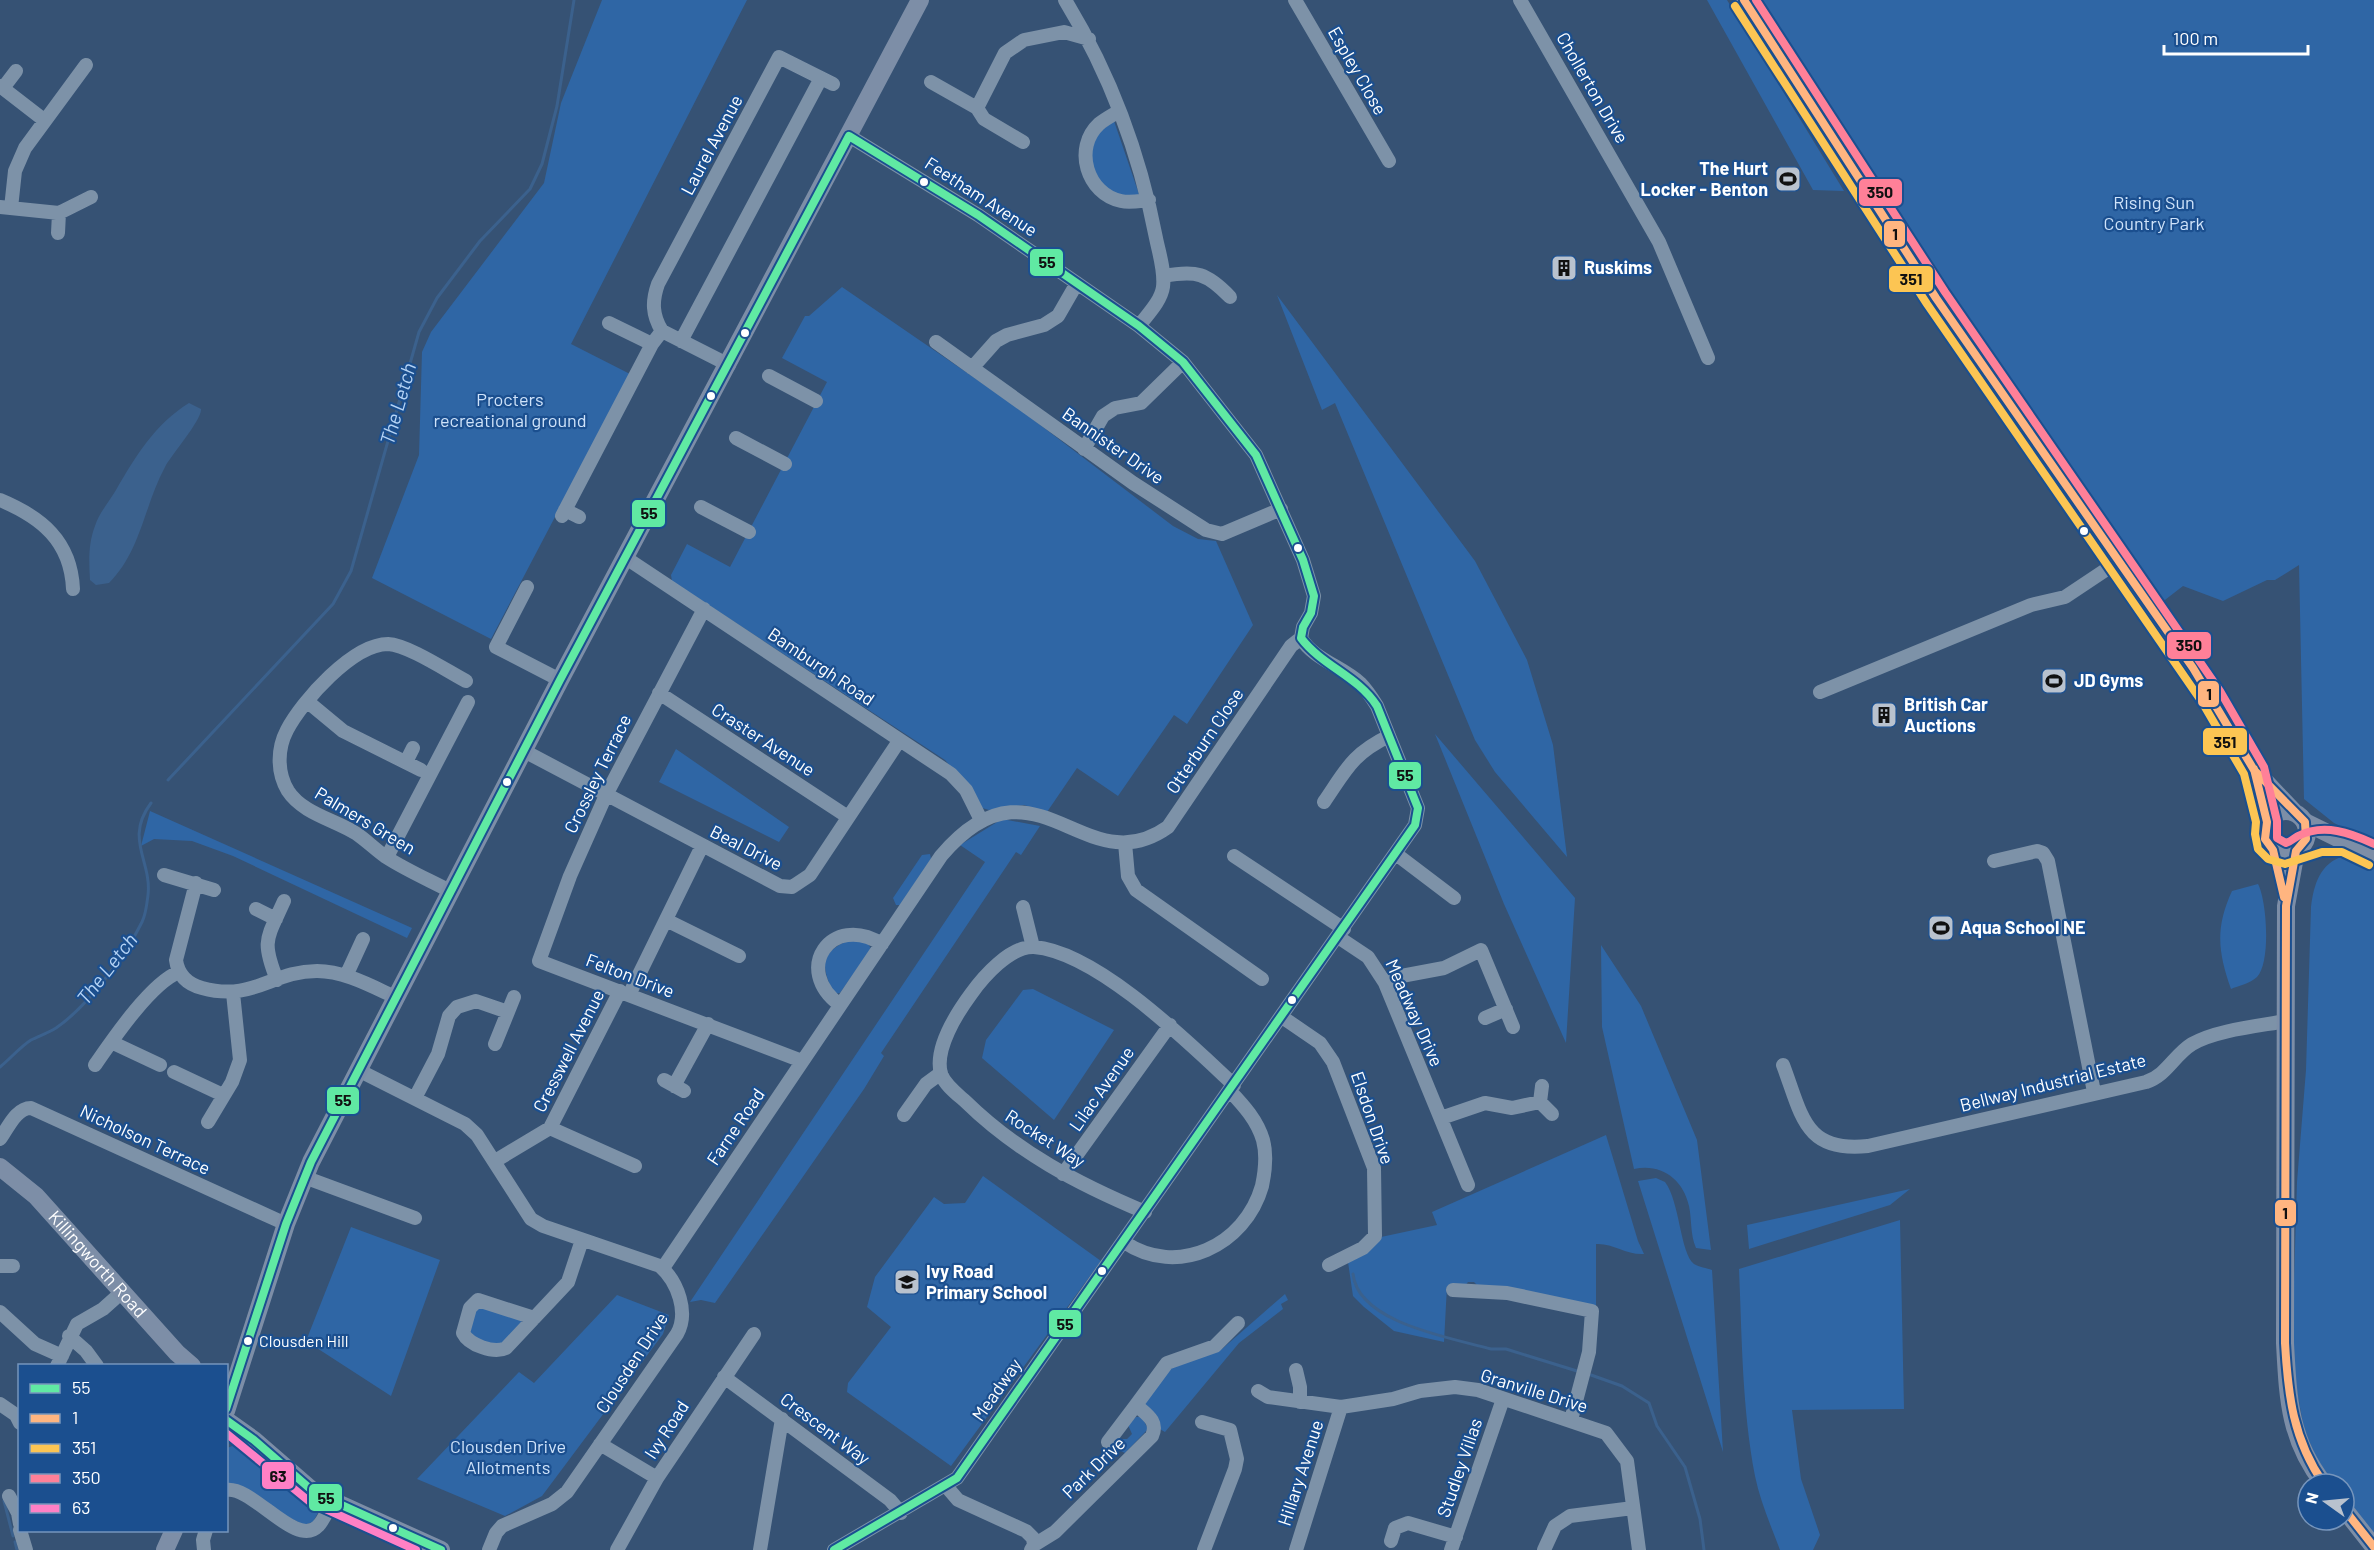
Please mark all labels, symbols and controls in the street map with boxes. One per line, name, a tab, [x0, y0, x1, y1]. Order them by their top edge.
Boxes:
scale bar	[2164, 18, 2308, 56]
street label: Espley Close	[1324, 23, 1392, 118]
text: 100 m	[2173, 27, 2218, 49]
street label: Chollerton Drive	[1552, 28, 1634, 147]
street label: Laurel Avenue	[676, 91, 747, 198]
street label: Feetham Avenue	[921, 152, 1042, 241]
place label: The Hurt Locker - Benton	[1641, 157, 1768, 200]
sports icon: The Hurt Locker - Benton	[1773, 164, 1803, 194]
unlabelled marker	[918, 176, 930, 188]
line badge: 350	[1858, 178, 1903, 207]
text: 350	[1867, 182, 1893, 201]
park label: Rising Sun Country Park	[2104, 191, 2204, 234]
line badge: 1	[1883, 220, 1906, 248]
text: 1	[1892, 224, 1898, 243]
line badge: 55	[1029, 248, 1064, 277]
text: 55	[1038, 252, 1056, 271]
building icon: Ruskims	[1549, 253, 1579, 283]
place label: Ruskims	[1584, 256, 1652, 278]
line badge: 351	[1888, 265, 1934, 293]
text: 351	[1900, 269, 1922, 288]
unlabelled marker	[739, 327, 751, 339]
water label: The Letch	[374, 360, 420, 447]
park label: Procters recreational ground	[433, 388, 587, 431]
unlabelled marker	[705, 390, 717, 402]
street label: Bannister Drive	[1058, 402, 1169, 488]
line badge: 55	[631, 499, 666, 528]
text: 55	[640, 503, 658, 522]
unlabelled marker	[2078, 525, 2090, 537]
unlabelled marker	[1292, 542, 1304, 554]
street label: Bamburgh Road	[764, 622, 879, 710]
line badge: 350	[2166, 631, 2212, 660]
text: 350	[2176, 635, 2202, 654]
sports icon: JD Gyms	[2039, 666, 2069, 696]
place label: JD Gyms	[2074, 669, 2143, 691]
line badge: 1	[2197, 680, 2220, 708]
street label: Otterburn Close	[1161, 683, 1248, 797]
text: 1	[2206, 684, 2212, 703]
place label: British Car Auctions	[1904, 693, 1988, 736]
street label: Craster Avenue	[708, 698, 819, 781]
building icon: British Car Auctions	[1869, 700, 1899, 730]
street label: Crossley Terrace	[559, 711, 635, 837]
line badge: 351	[2202, 727, 2248, 756]
text: 351	[2214, 732, 2236, 751]
line badge: 55	[1388, 761, 1422, 790]
text: 55	[1396, 765, 1414, 784]
unlabelled marker	[501, 776, 513, 788]
street label: Palmers Green	[311, 782, 420, 859]
street label: Beal Drive	[707, 820, 786, 875]
sports icon: Aqua School NE	[1926, 913, 1956, 943]
place label: Aqua School NE	[1960, 916, 2085, 938]
water label: The Letch	[71, 928, 142, 1009]
street label: Felton Drive	[583, 948, 678, 1002]
street label: Meadway Drive	[1381, 955, 1448, 1070]
street label: Cresswell Avenue	[528, 986, 608, 1116]
unlabelled marker	[1286, 994, 1298, 1006]
street label: Lilac Avenue	[1064, 1042, 1138, 1135]
street label: Bellway Industrial Estate	[1957, 1048, 2148, 1116]
street label: Elsdon Drive	[1347, 1068, 1399, 1167]
street label: Farne Road	[701, 1084, 769, 1169]
line badge: 55	[326, 1086, 360, 1115]
text: 55	[334, 1090, 352, 1109]
street label: Nicholson Terrace	[77, 1099, 214, 1179]
street label: Rocket Way	[1001, 1104, 1090, 1172]
line badge: 1	[2274, 1199, 2297, 1227]
text: 1	[2282, 1203, 2288, 1222]
street label: Killingworth Road	[44, 1205, 152, 1322]
place label: Ivy Road Primary School	[926, 1260, 1047, 1303]
unlabelled marker	[1096, 1265, 1108, 1277]
school or university icon: Ivy Road Primary School	[892, 1267, 922, 1297]
street label: Clousden Drive	[590, 1308, 672, 1417]
line badge: 55	[1048, 1309, 1082, 1338]
text: 55	[1056, 1314, 1074, 1333]
place label: Clousden Hill	[259, 1331, 348, 1350]
marker: Clousden Hill	[242, 1335, 254, 1347]
street label: Meadway	[967, 1354, 1026, 1425]
street label: Granville Drive	[1478, 1363, 1591, 1417]
legend	[18, 1364, 228, 1532]
text: 55	[72, 1376, 91, 1398]
street label: Crescent Way	[776, 1387, 875, 1469]
street label: Ivy Road	[639, 1396, 693, 1463]
text: 1	[72, 1406, 78, 1428]
street label: Studley Villas	[1432, 1415, 1486, 1520]
street label: Hillary Avenue	[1273, 1417, 1328, 1528]
street label: Park Drive	[1057, 1432, 1129, 1503]
park label: Clousden Drive Allotments	[450, 1435, 566, 1478]
text: 351	[72, 1436, 96, 1458]
line badge: 63	[261, 1461, 295, 1490]
text: 350	[72, 1466, 101, 1488]
text: 63	[269, 1466, 287, 1485]
north arrow	[2296, 1472, 2356, 1532]
line badge: 55	[308, 1483, 343, 1512]
text: 55	[317, 1488, 335, 1507]
text: N	[2300, 1490, 2322, 1506]
text: 63	[72, 1496, 91, 1518]
unlabelled marker	[387, 1522, 399, 1534]

